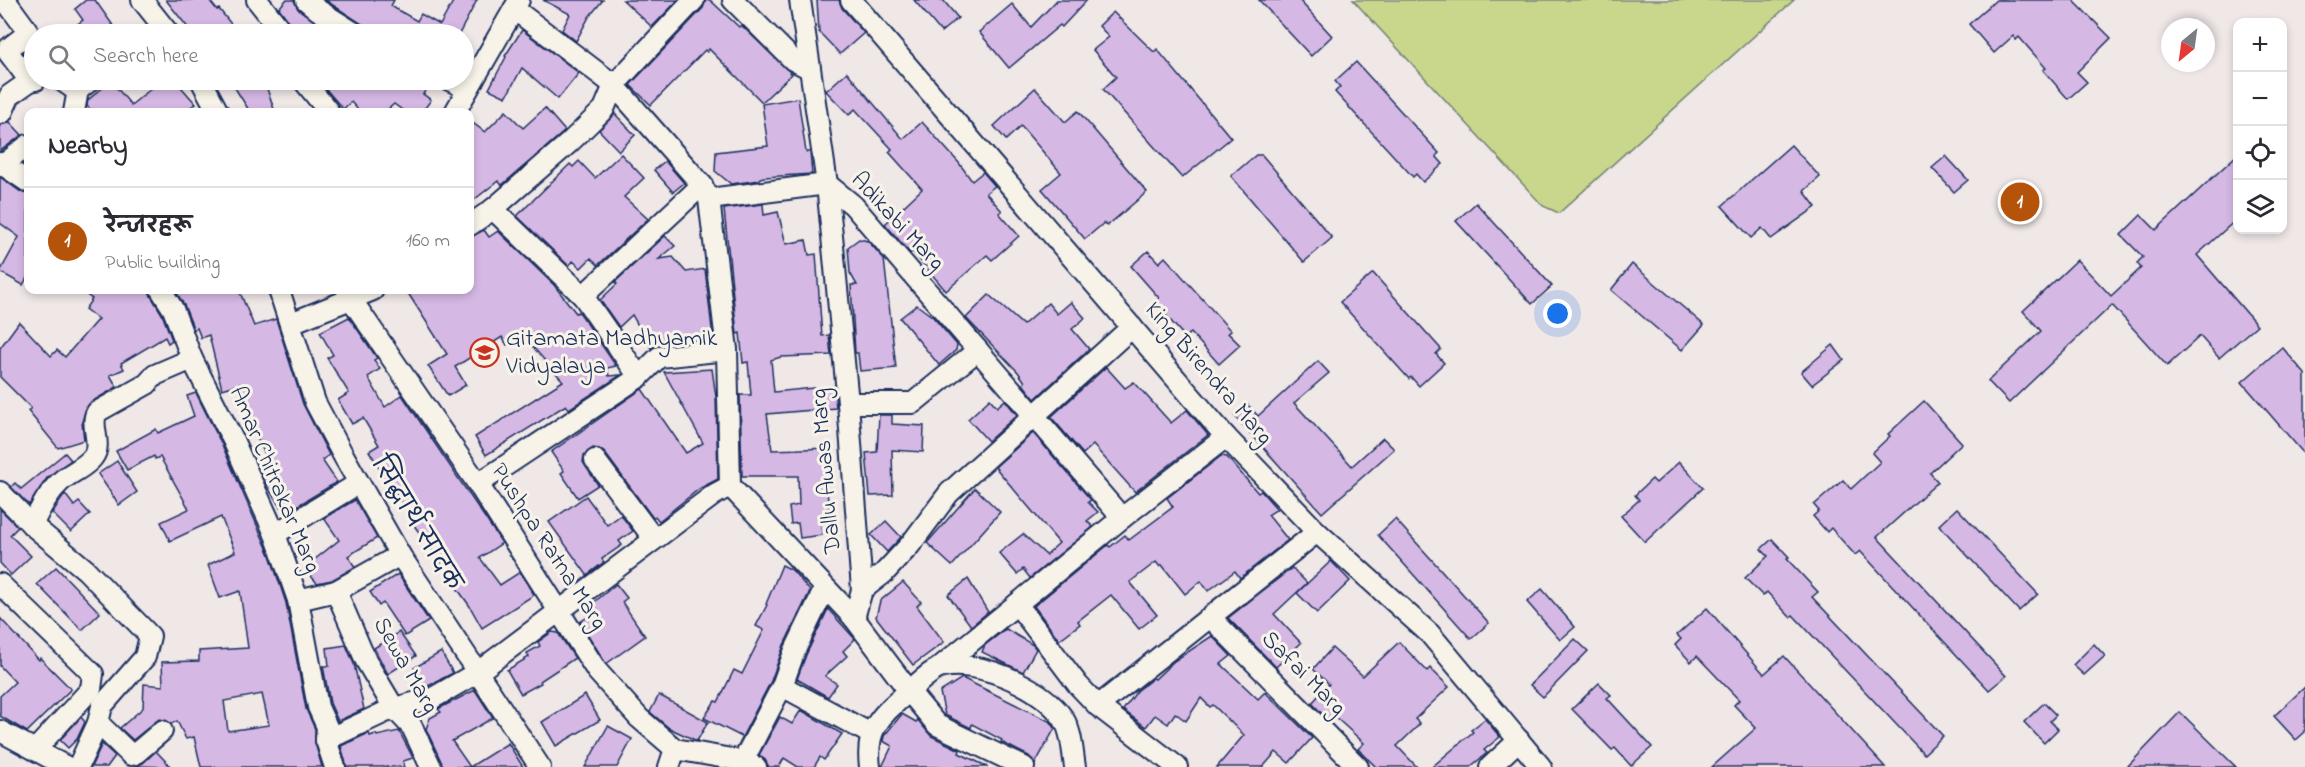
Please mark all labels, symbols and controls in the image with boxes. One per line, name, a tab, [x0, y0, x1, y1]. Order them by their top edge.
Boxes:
north arrow	[2161, 18, 2215, 72]
map controls	[2233, 18, 2287, 234]
button: +	[2233, 18, 2287, 72]
search box	[24, 24, 474, 90]
icon: search	[45, 41, 78, 74]
text: Search here	[93, 41, 198, 73]
button: −	[2233, 72, 2287, 126]
button: locate	[2233, 126, 2287, 180]
text: Nearby	[48, 128, 127, 166]
street label: Adikabi Marg	[842, 164, 952, 280]
pin: 1	[2000, 180, 2040, 224]
button: layers	[2233, 180, 2287, 234]
text: रेन्जरहरू	[105, 211, 192, 243]
text: 1	[64, 227, 71, 256]
text: 160 m	[406, 227, 450, 256]
text: Public building	[105, 249, 220, 278]
street label: King Birendra Marg	[1136, 294, 1280, 454]
your location	[1543, 299, 1572, 328]
place label: Gitamata Madhyamik Vidyalaya	[505, 322, 718, 386]
school or university icon: Gitamata Madhyamik Vidyalaya	[469, 337, 501, 369]
street label: Amar Chitrakar Marg	[219, 381, 329, 579]
street label: Dallu Awas Marg	[802, 387, 852, 556]
street label: सिद्धार्थ सादक	[360, 447, 473, 599]
street label: Pushpa Ratna Marg	[481, 457, 615, 637]
street label: Sewa Marg	[363, 611, 447, 721]
street label: Safai Marg	[1252, 623, 1354, 725]

